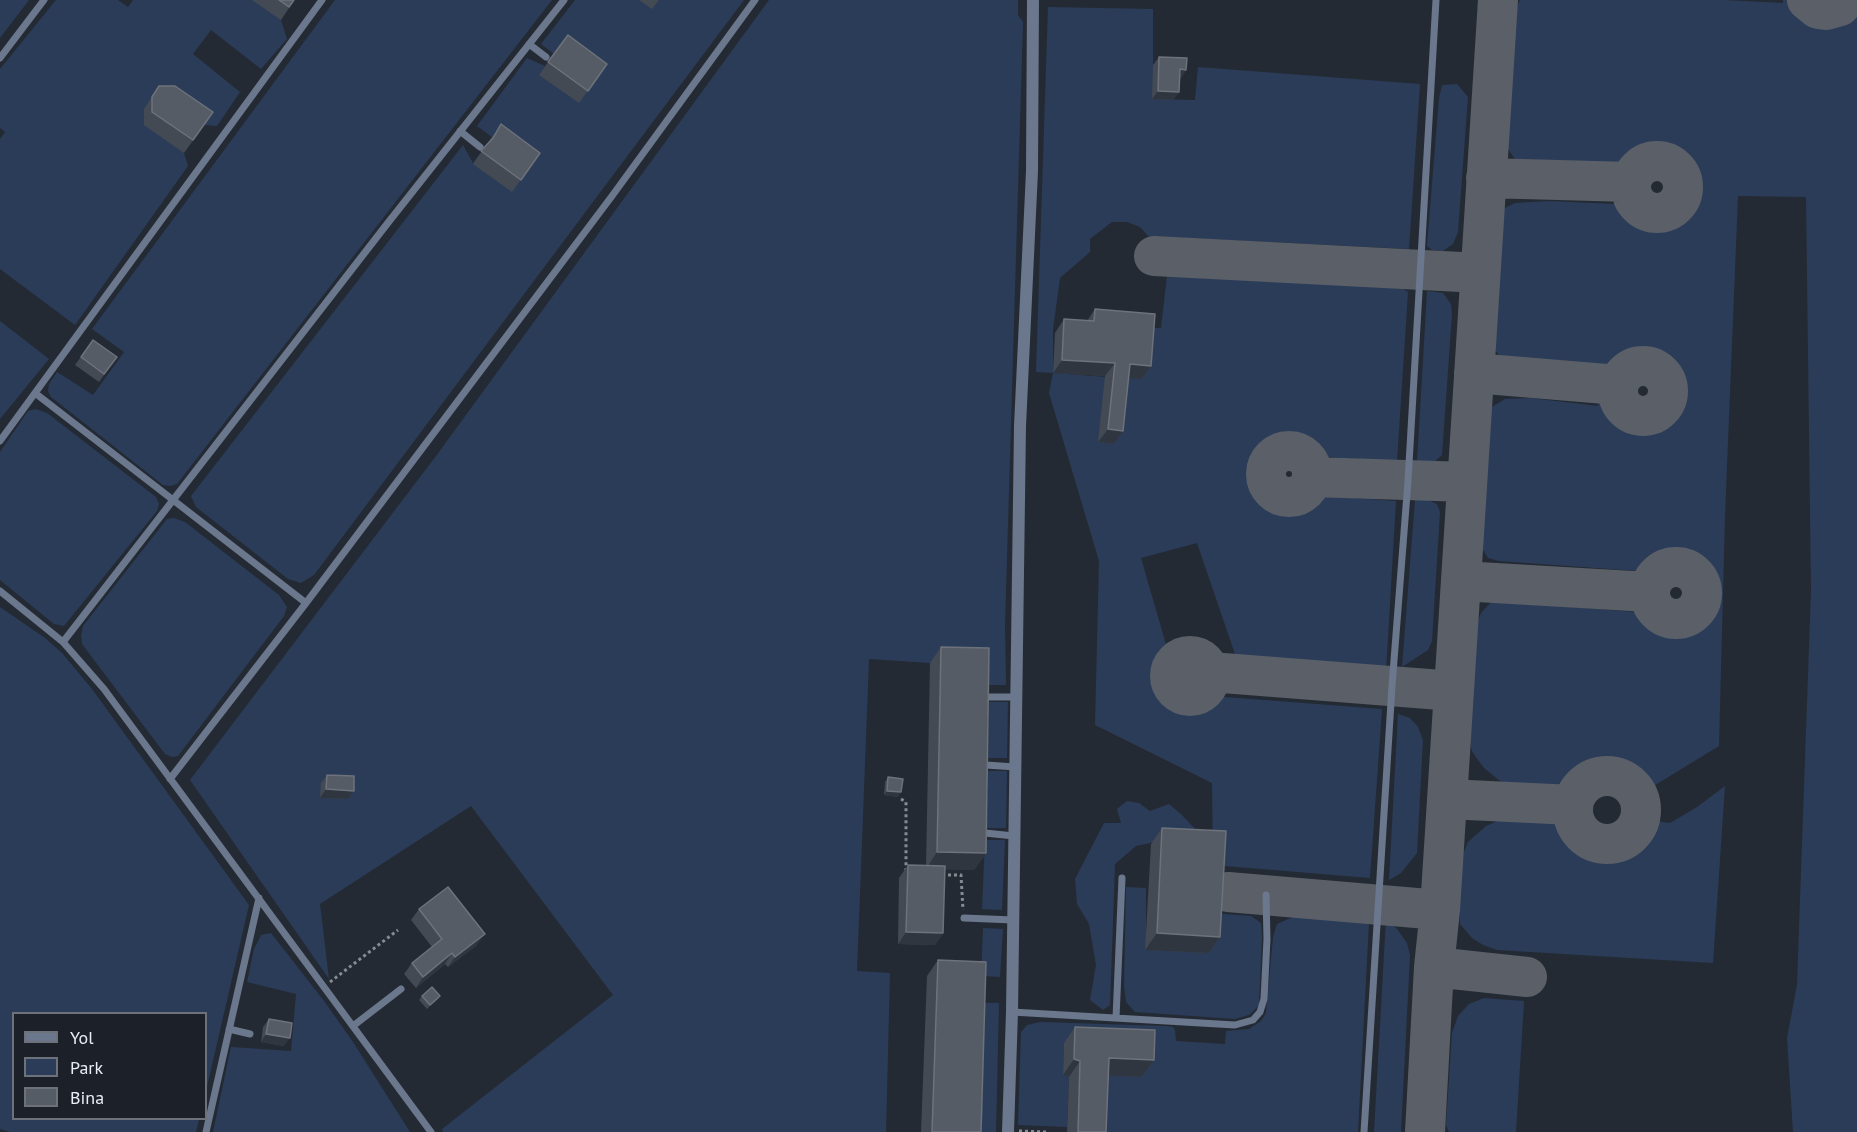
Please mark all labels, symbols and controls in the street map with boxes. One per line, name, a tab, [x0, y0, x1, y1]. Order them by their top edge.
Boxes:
legend	[12, 1012, 207, 1120]
text: Yol	[70, 1026, 93, 1049]
text: Park	[70, 1056, 103, 1079]
text: Bina	[70, 1086, 104, 1109]

